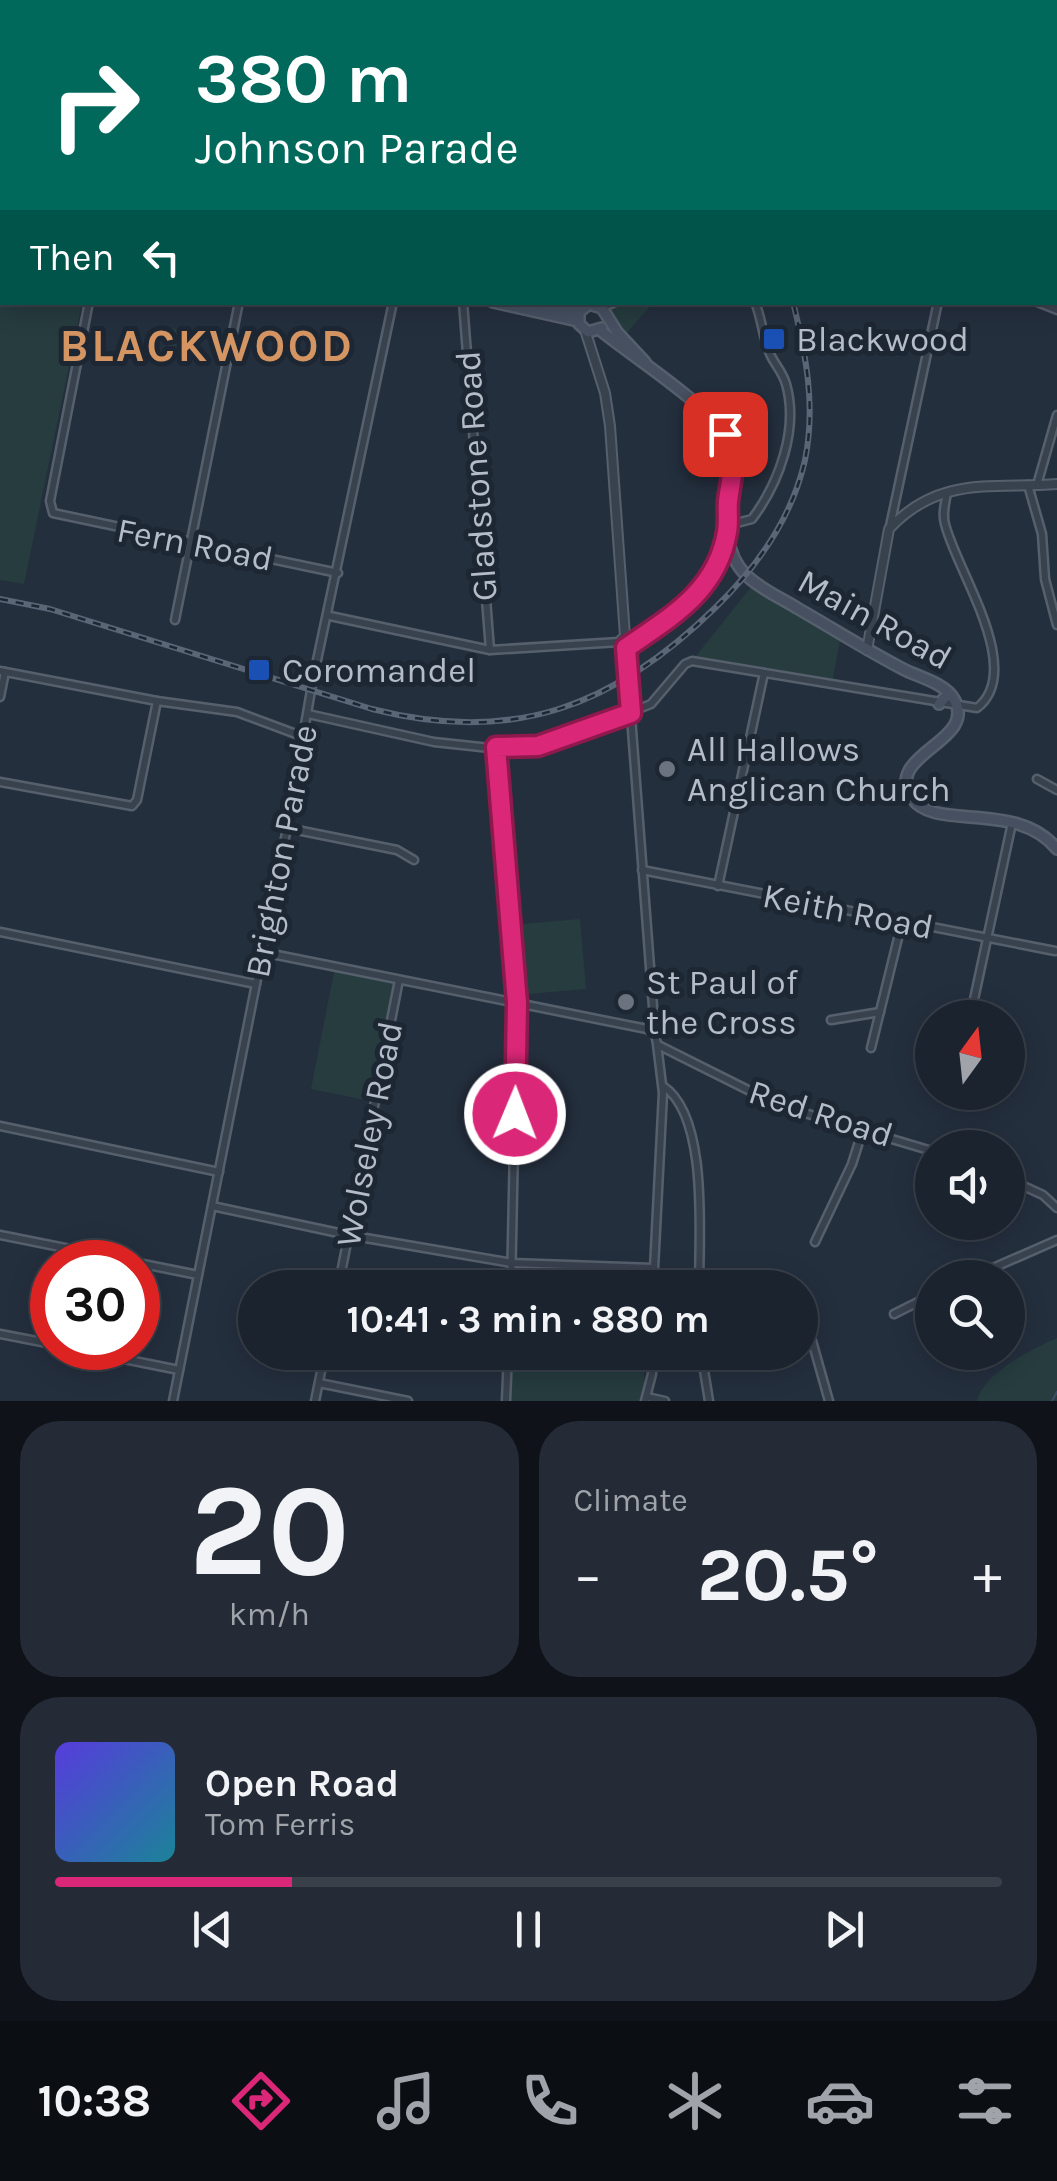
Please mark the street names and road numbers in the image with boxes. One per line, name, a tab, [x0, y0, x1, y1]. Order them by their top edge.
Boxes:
street label: Gladstone Road	[447, 349, 506, 603]
street label: Fern Road	[113, 509, 276, 580]
street label: Main Road	[791, 560, 959, 678]
street label: Brighton Parade	[237, 721, 326, 981]
street label: Keith Road	[759, 875, 937, 948]
street label: Wolseley Road	[328, 1018, 411, 1250]
street label: Red Road	[744, 1071, 898, 1156]

